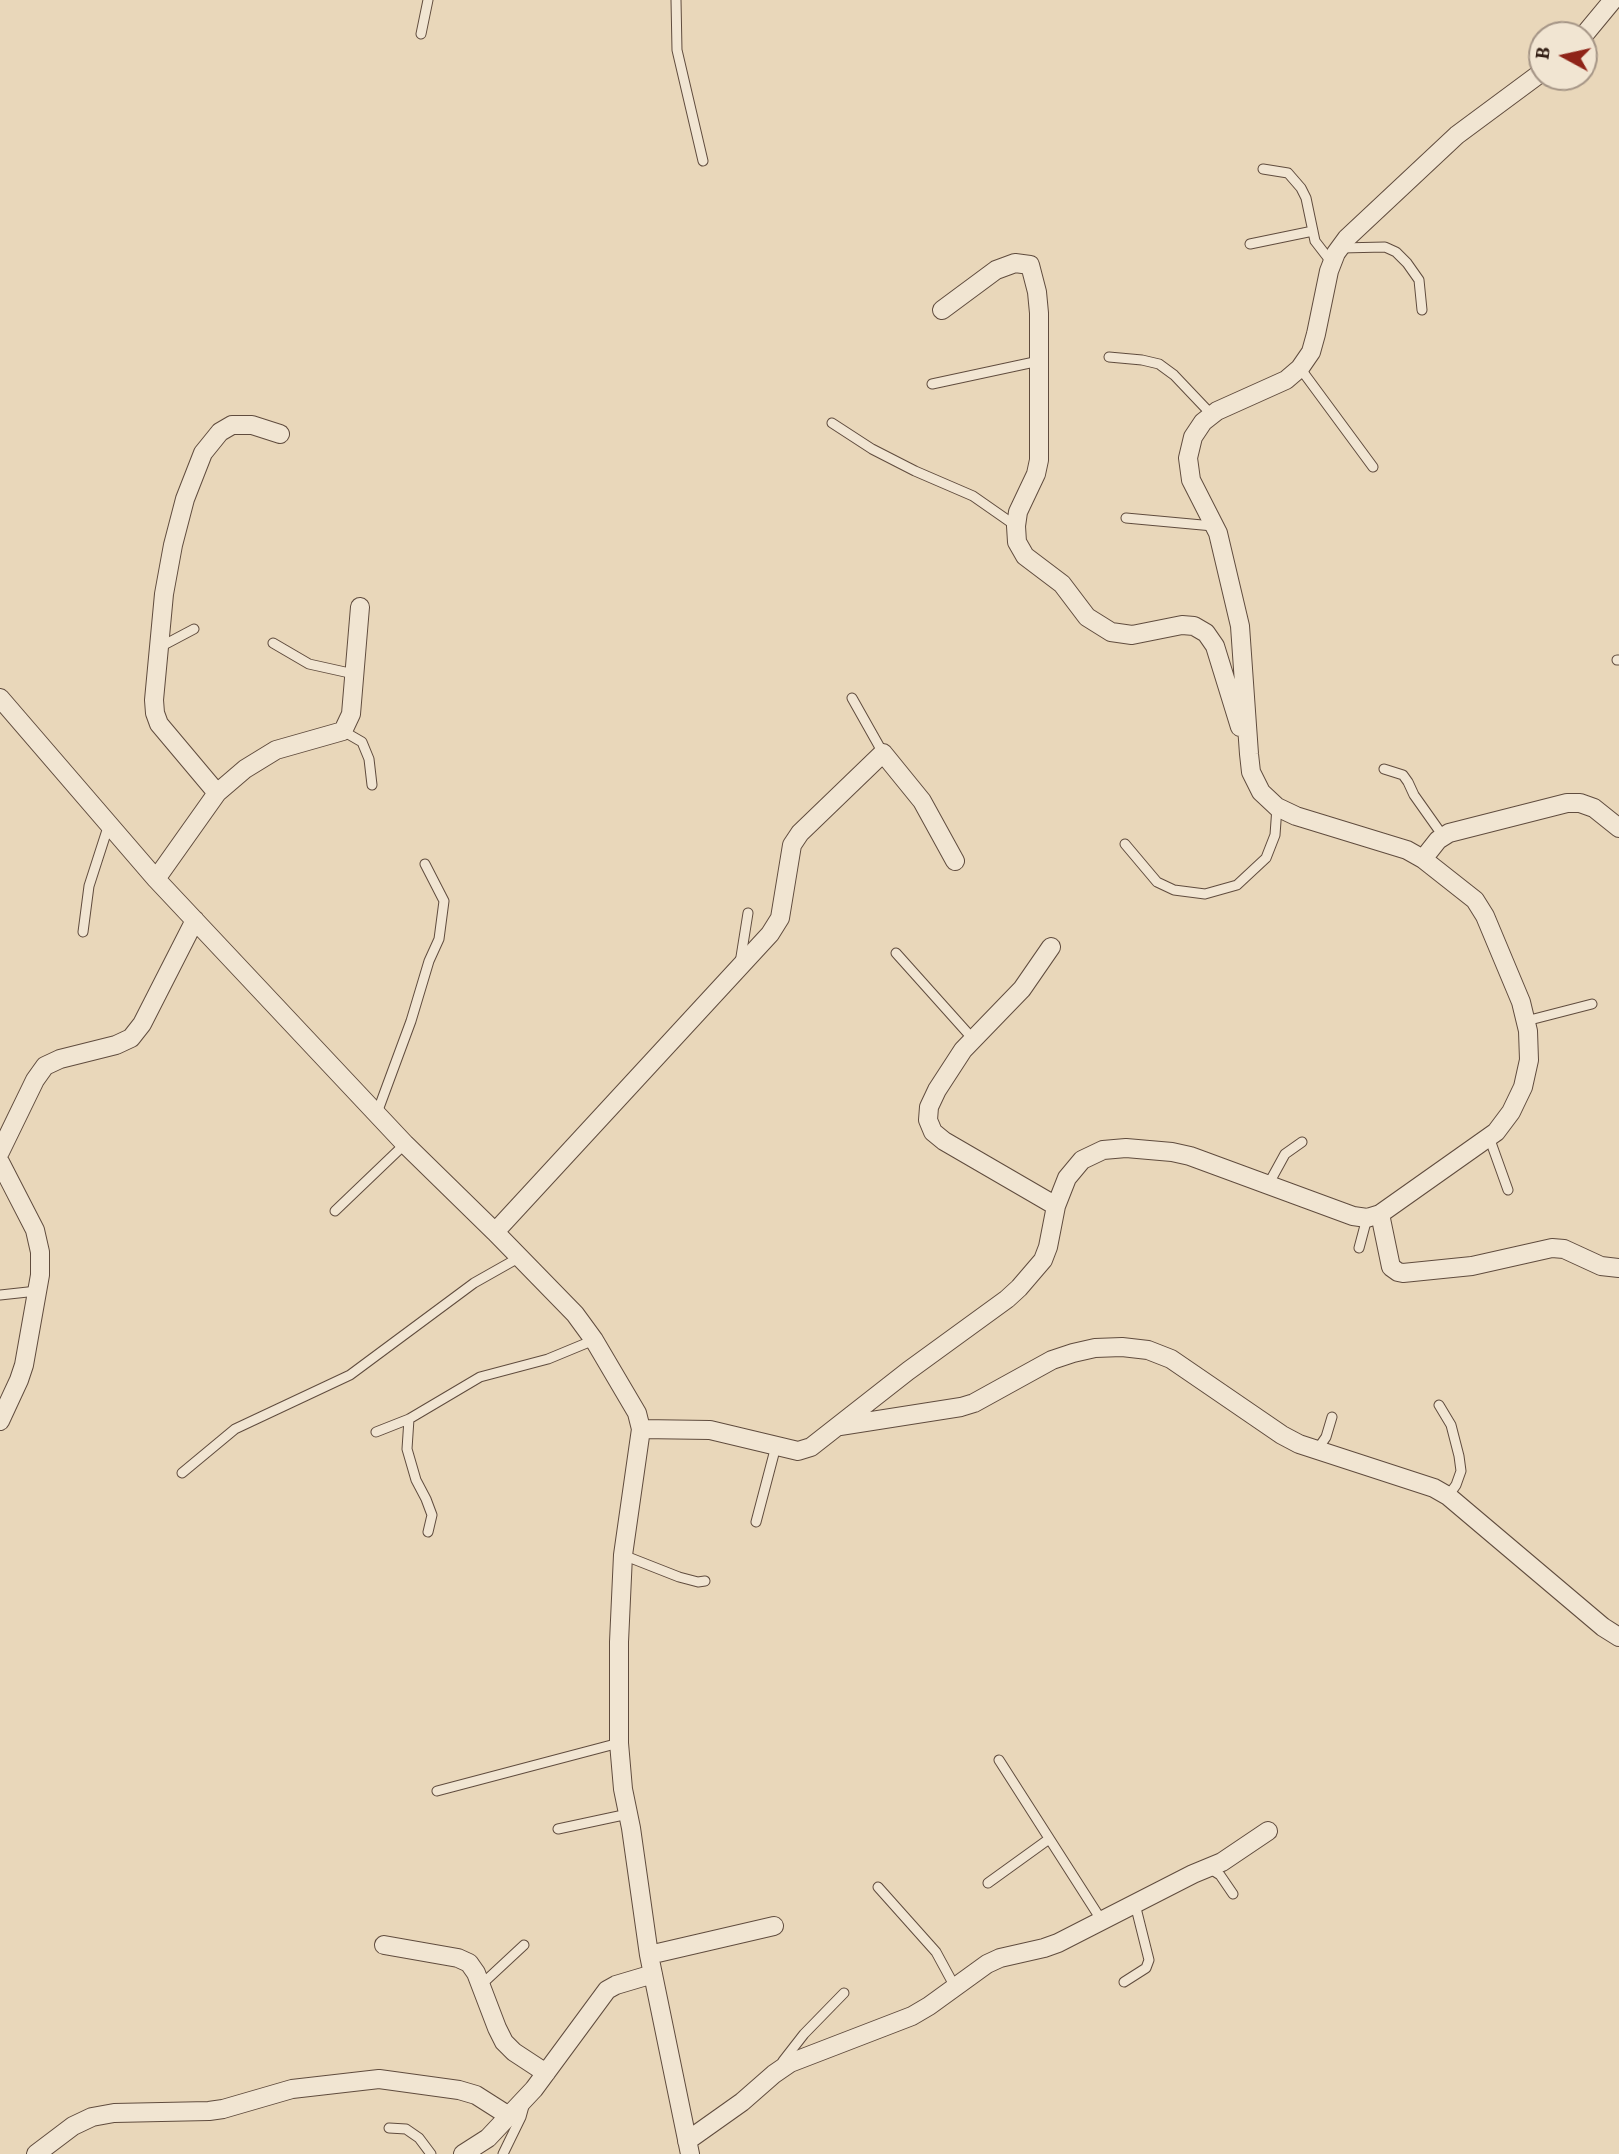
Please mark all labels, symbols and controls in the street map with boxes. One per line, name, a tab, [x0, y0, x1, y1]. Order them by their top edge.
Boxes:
north arrow	[1528, 21, 1598, 91]
text: B	[1530, 45, 1558, 61]

